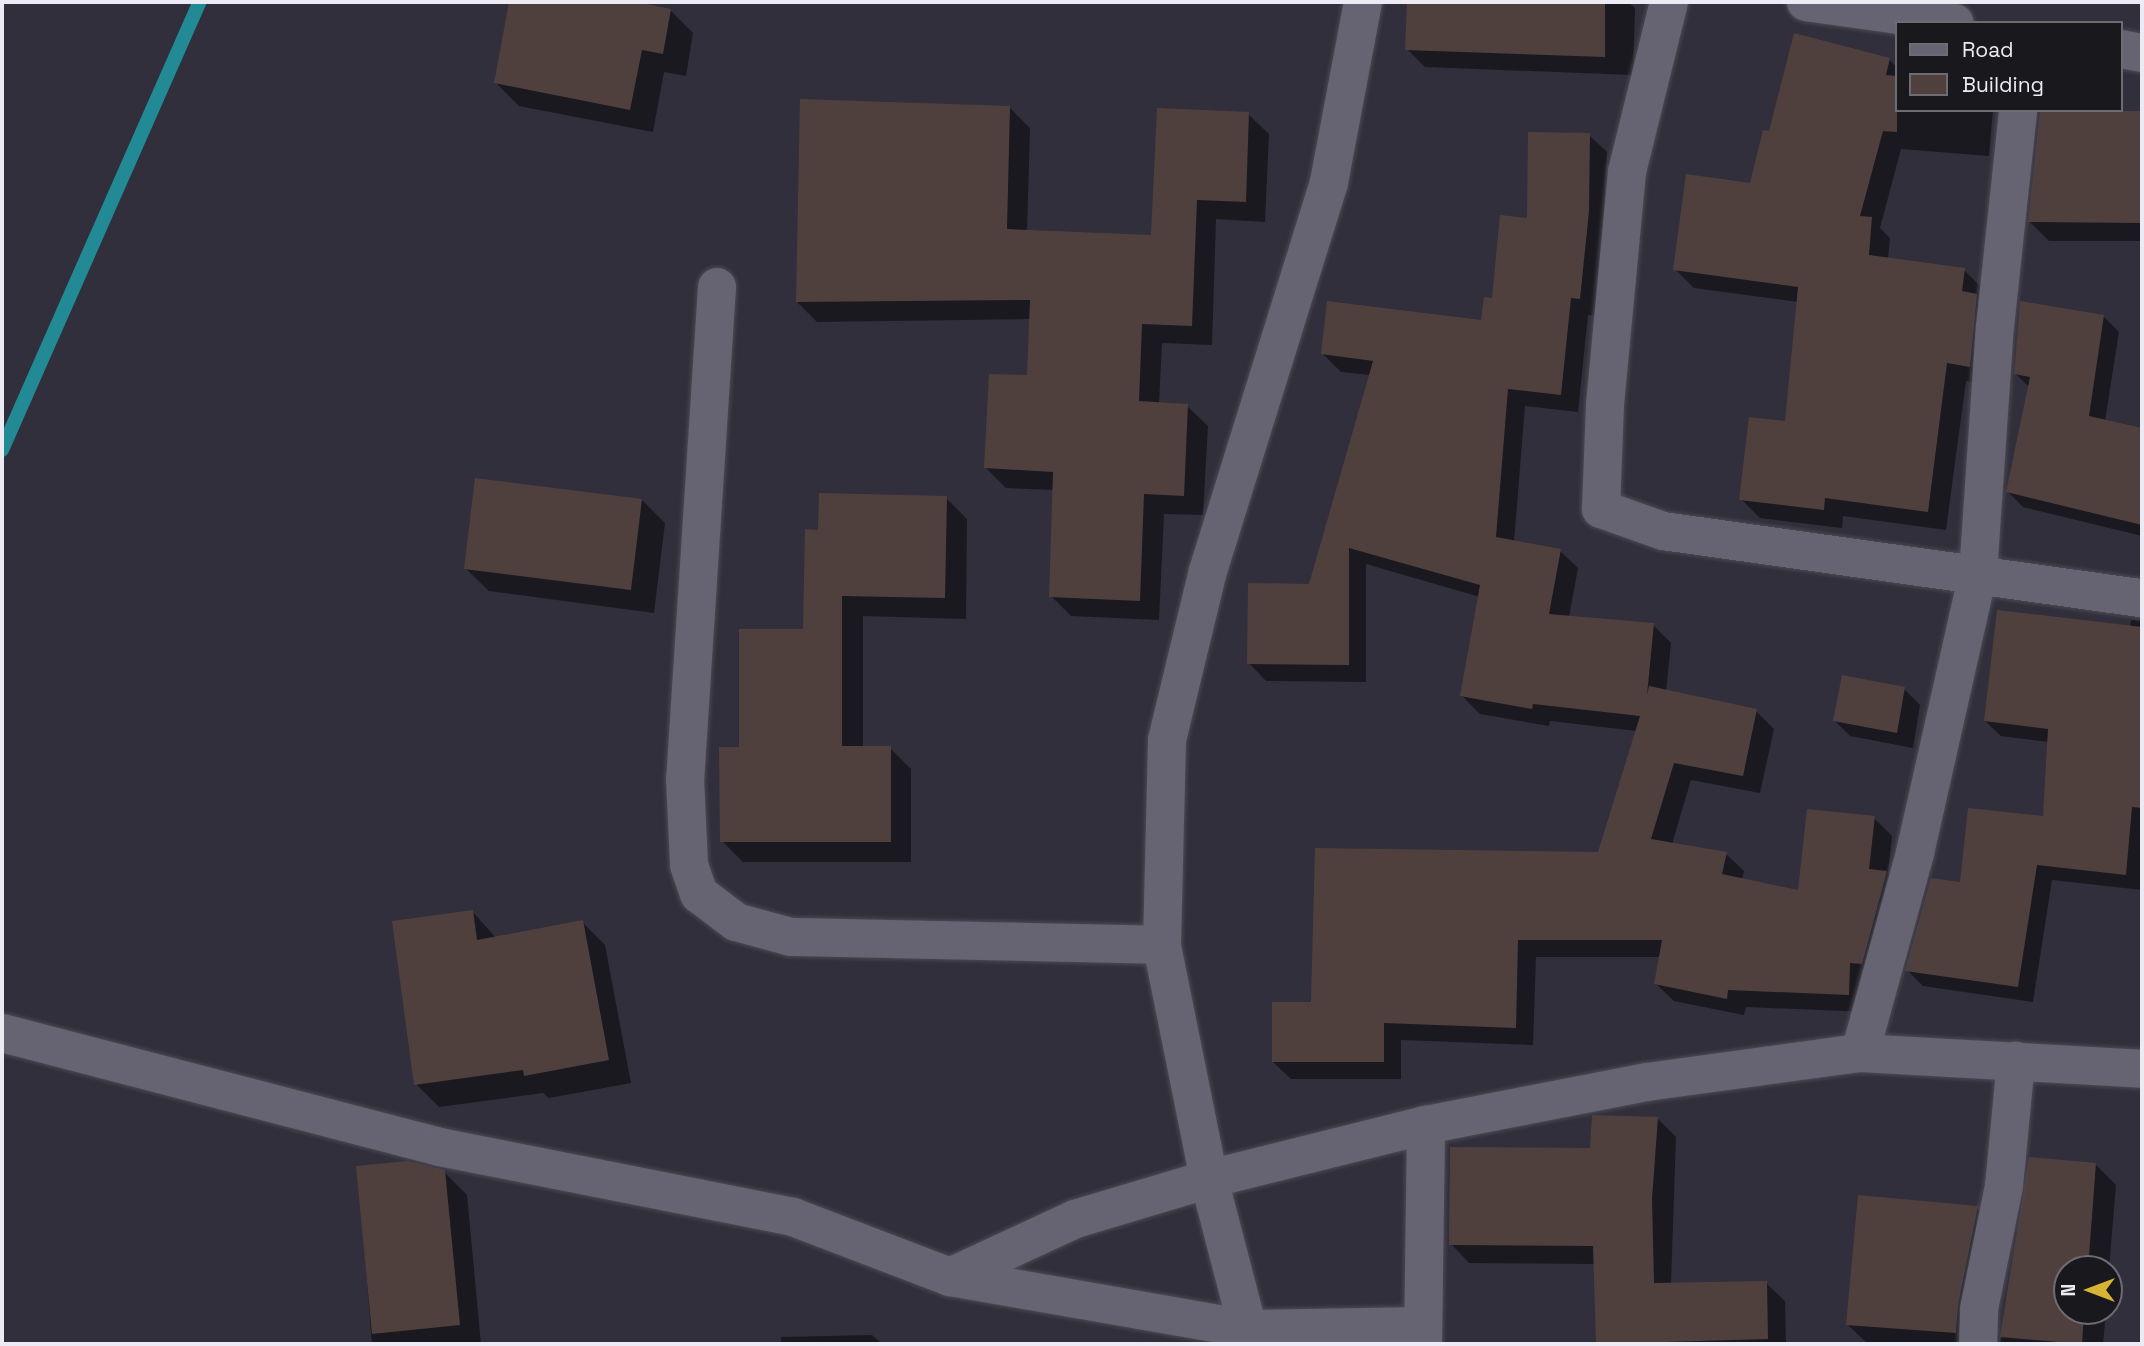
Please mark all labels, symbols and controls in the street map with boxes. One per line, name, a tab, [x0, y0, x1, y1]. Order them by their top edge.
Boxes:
legend	[1896, 21, 2123, 112]
text: Road	[1962, 36, 2014, 63]
text: Building	[1962, 71, 2044, 98]
north arrow	[2053, 1255, 2123, 1325]
text: N	[2056, 1284, 2081, 1296]

